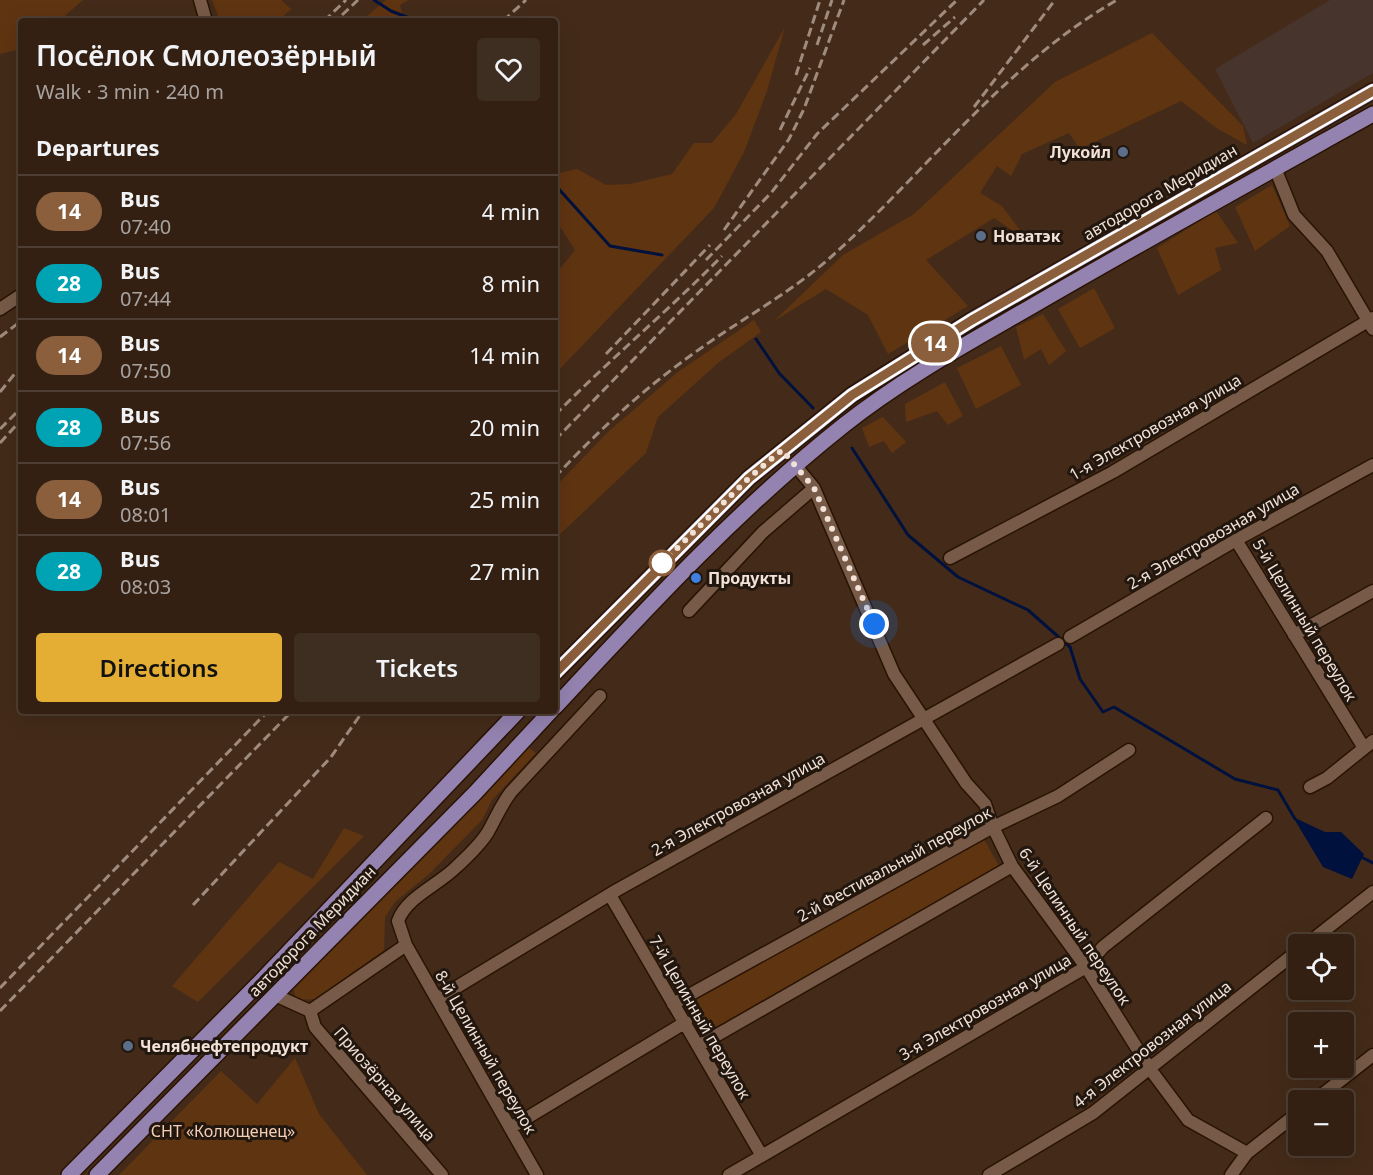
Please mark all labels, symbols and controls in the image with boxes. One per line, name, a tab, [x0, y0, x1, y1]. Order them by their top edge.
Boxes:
text: Посёлок Смолеозёрный	[36, 36, 377, 74]
button: heart	[477, 38, 540, 101]
text: Walk · 3 min · 240 m	[36, 78, 224, 105]
text: Departures	[36, 132, 160, 162]
street label: автодорога Меридиан	[1079, 139, 1241, 245]
place label: Лукойл	[1050, 141, 1111, 163]
marker: Лукойл	[1116, 145, 1130, 159]
text: Bus	[120, 183, 160, 213]
text: 4 min	[482, 196, 540, 226]
text: 14	[57, 197, 81, 225]
text: 07:40	[120, 213, 171, 240]
place label: Новатэк	[993, 225, 1061, 247]
marker: Новатэк	[974, 229, 988, 243]
text: Bus	[120, 255, 160, 285]
text: 8 min	[482, 268, 540, 298]
text: 28	[57, 269, 81, 297]
text: 07:44	[120, 285, 171, 312]
line badge: 14	[908, 324, 962, 362]
text: Bus	[120, 327, 160, 357]
text: 14	[923, 329, 947, 357]
text: 14 min	[469, 340, 540, 370]
text: 14	[57, 341, 81, 369]
text: 07:50	[120, 357, 171, 384]
street label: 1-я Электровозная улица	[1065, 369, 1245, 485]
text: Bus	[120, 399, 160, 429]
text: 20 min	[469, 412, 540, 442]
text: 28	[57, 413, 81, 441]
text: 07:56	[120, 429, 171, 456]
text: Bus	[120, 471, 160, 501]
street label: 2-я Электровозная улица	[1123, 478, 1303, 594]
text: 25 min	[469, 484, 540, 514]
text: 14	[57, 485, 81, 513]
text: 08:01	[120, 501, 171, 528]
street label: 5-й Целинный переулок	[1248, 535, 1362, 706]
text: Bus	[120, 543, 160, 573]
unlabelled marker	[649, 550, 675, 576]
text: 27 min	[469, 556, 540, 586]
text: 28	[57, 557, 81, 585]
place label: Продукты	[708, 567, 791, 589]
marker: Продукты	[689, 571, 703, 585]
text: 08:03	[120, 573, 171, 600]
your location	[859, 609, 889, 639]
button: Directions	[36, 633, 282, 702]
button: Tickets	[294, 633, 540, 702]
street label: 2-я Электровозная улица	[647, 747, 829, 861]
street label: 2-й Фестивальный переулок	[793, 801, 996, 927]
street label: 6-й Целинный переулок	[1014, 843, 1136, 1009]
street label: автодорога Меридиан	[244, 861, 380, 1001]
street label: 7-й Целинный переулок	[644, 931, 756, 1103]
map controls	[1288, 934, 1354, 1156]
button: locate	[1288, 934, 1354, 1000]
street label: 3-я Электровозная улица	[895, 949, 1075, 1065]
street label: 8-й Целинный переулок	[430, 966, 542, 1138]
street label: 4-я Электровозная улица	[1068, 975, 1236, 1113]
button: +	[1288, 1012, 1354, 1078]
street label: Приозёрная улица	[329, 1022, 441, 1146]
place label: Челябнефтепродукт	[140, 1035, 308, 1057]
marker: Челябнефтепродукт	[121, 1039, 135, 1053]
button: −	[1288, 1090, 1354, 1156]
park label: СНТ «Колющенец»	[151, 1120, 295, 1142]

